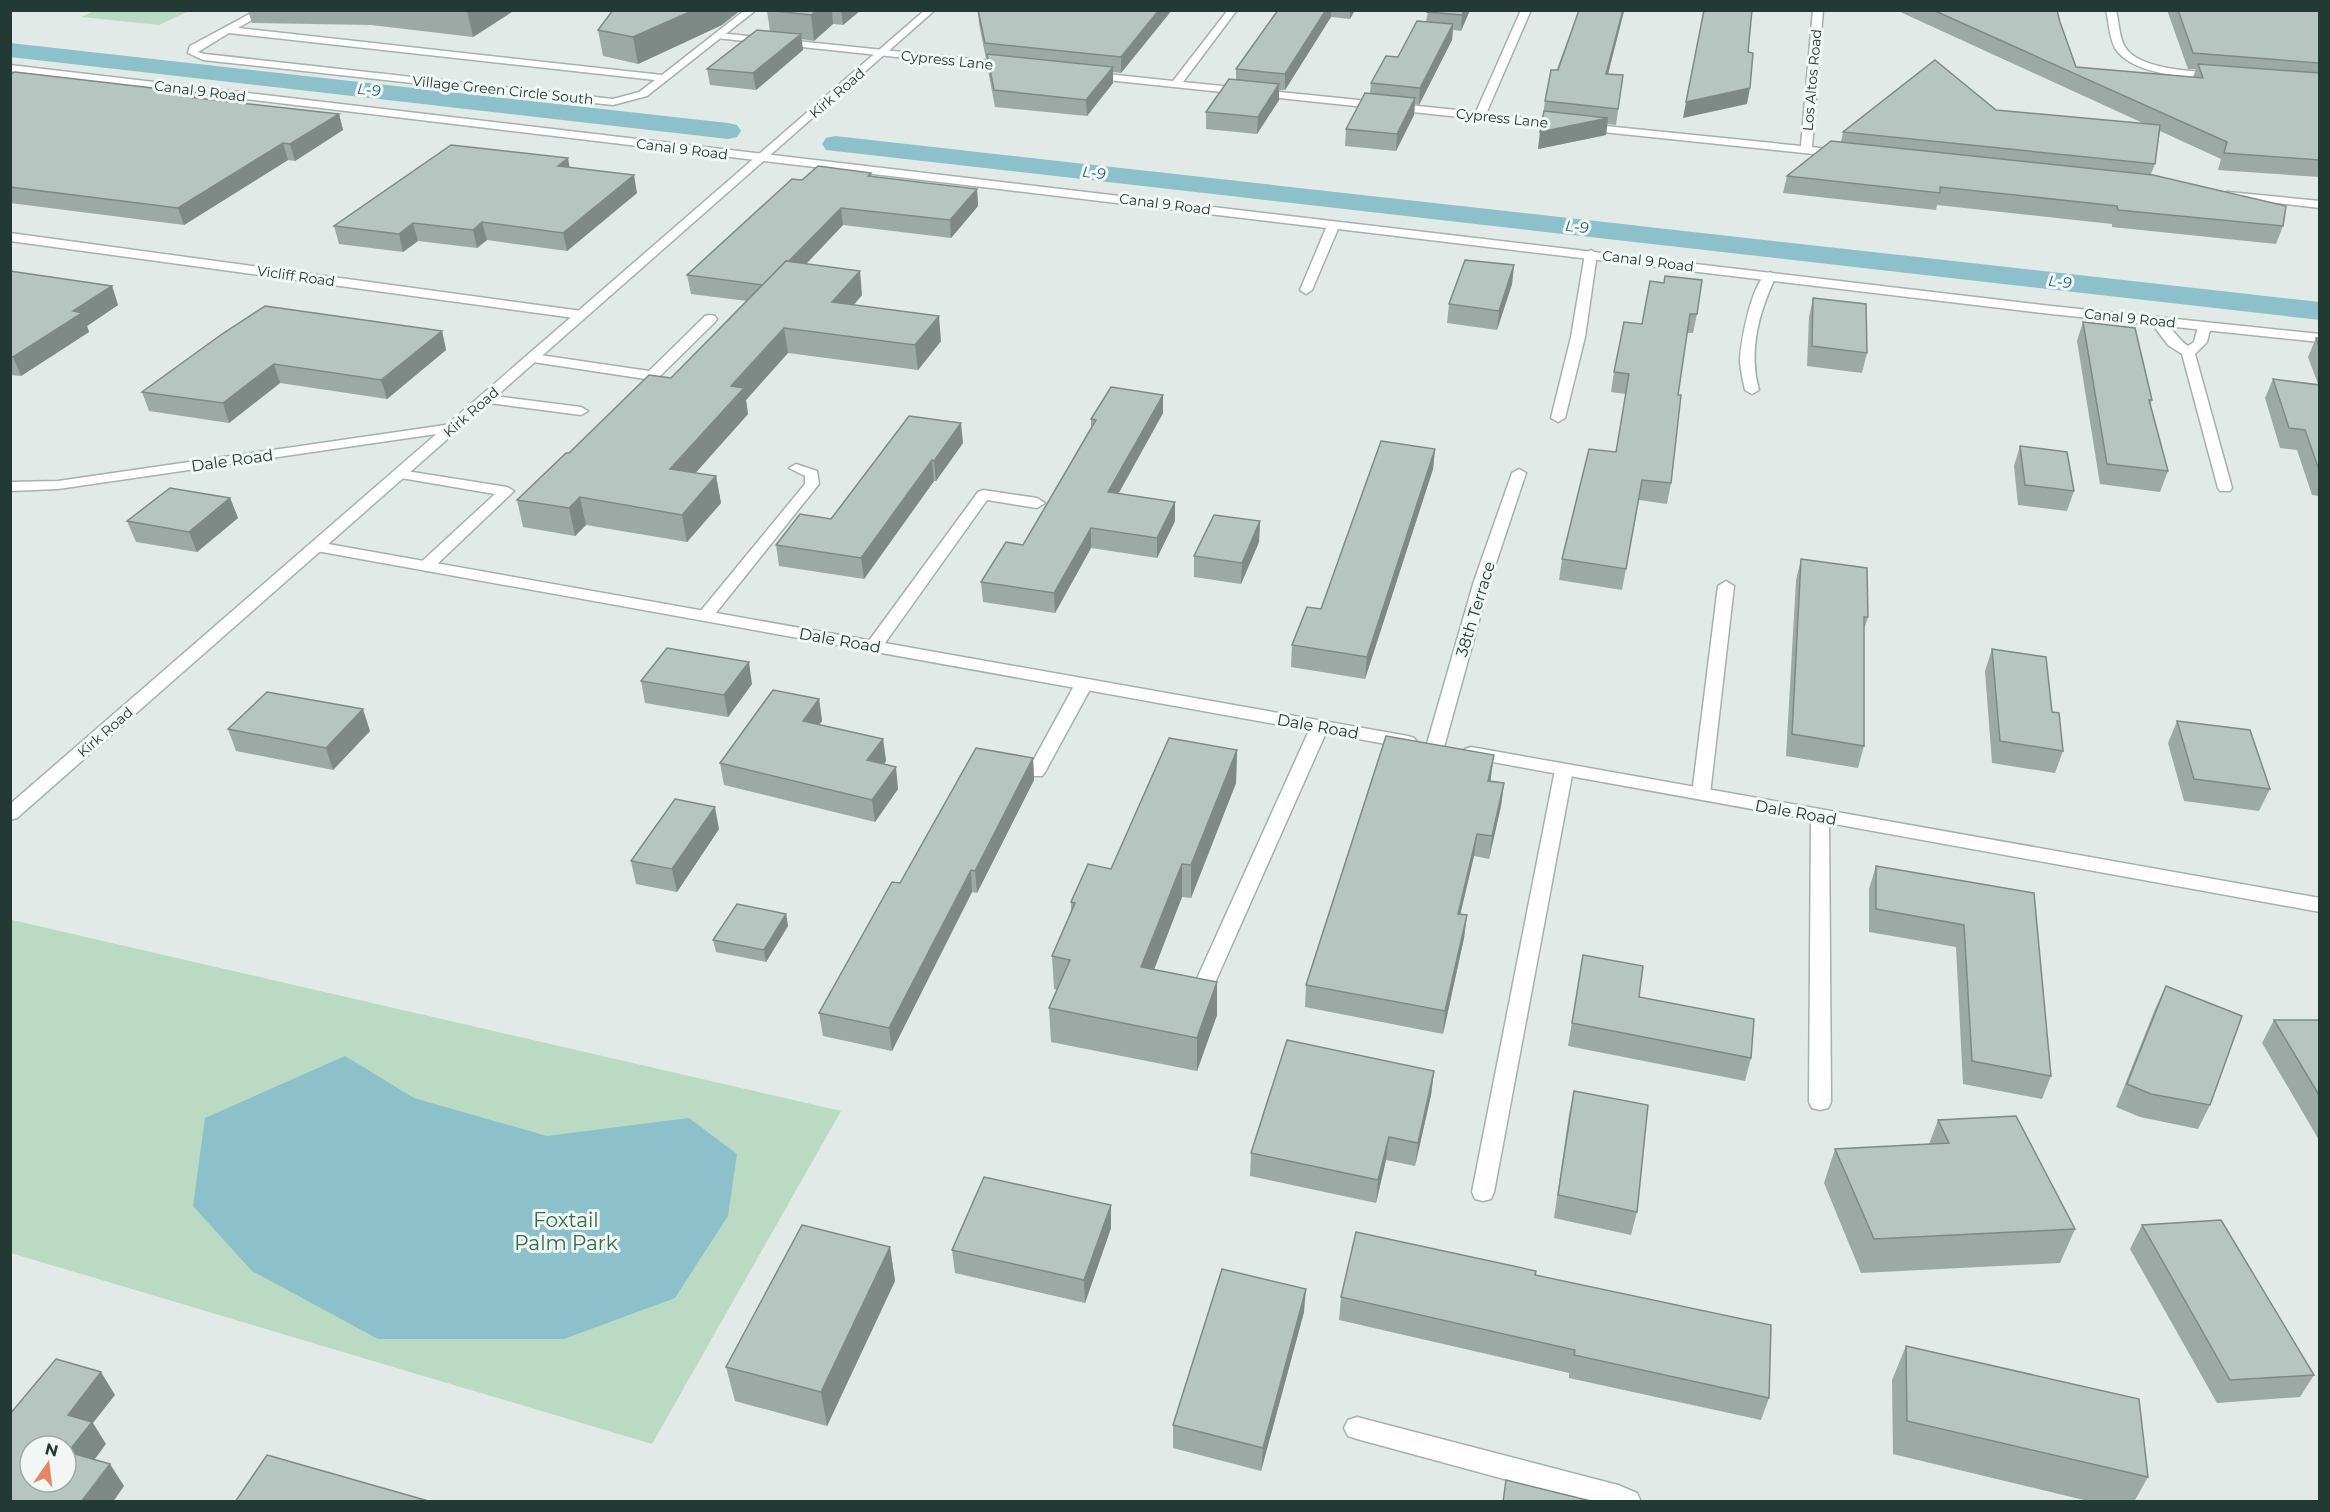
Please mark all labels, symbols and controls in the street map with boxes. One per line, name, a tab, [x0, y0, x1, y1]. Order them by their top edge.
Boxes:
street label: Los Altos Road	[1799, 28, 1825, 132]
street label: Cypress Lane	[900, 46, 994, 74]
street label: Kirk Road	[805, 64, 869, 122]
street label: Village Green Circle South	[412, 72, 594, 108]
street label: Canal 9 Road	[153, 76, 247, 106]
water label: L-9	[356, 79, 382, 100]
street label: Cypress Lane	[1455, 104, 1549, 132]
street label: Canal 9 Road	[635, 134, 729, 164]
water label: L-9	[1081, 162, 1107, 183]
street label: Canal 9 Road	[1118, 189, 1212, 219]
water label: L-9	[1564, 216, 1590, 237]
street label: Canal 9 Road	[1601, 246, 1695, 276]
street label: Vicliff Road	[256, 262, 336, 290]
water label: L-9	[2047, 271, 2073, 292]
street label: Canal 9 Road	[2083, 304, 2177, 332]
street label: Kirk Road	[439, 383, 503, 441]
street label: Dale Road	[190, 445, 274, 476]
street label: 38th Terrace	[1452, 559, 1499, 659]
street label: Dale Road	[798, 624, 882, 657]
street label: Kirk Road	[73, 703, 137, 761]
street label: Dale Road	[1276, 710, 1360, 743]
street label: Dale Road	[1754, 796, 1838, 829]
park label: Foxtail Palm Park	[514, 1208, 618, 1255]
north arrow	[18, 1434, 78, 1494]
text: N	[43, 1439, 60, 1461]

